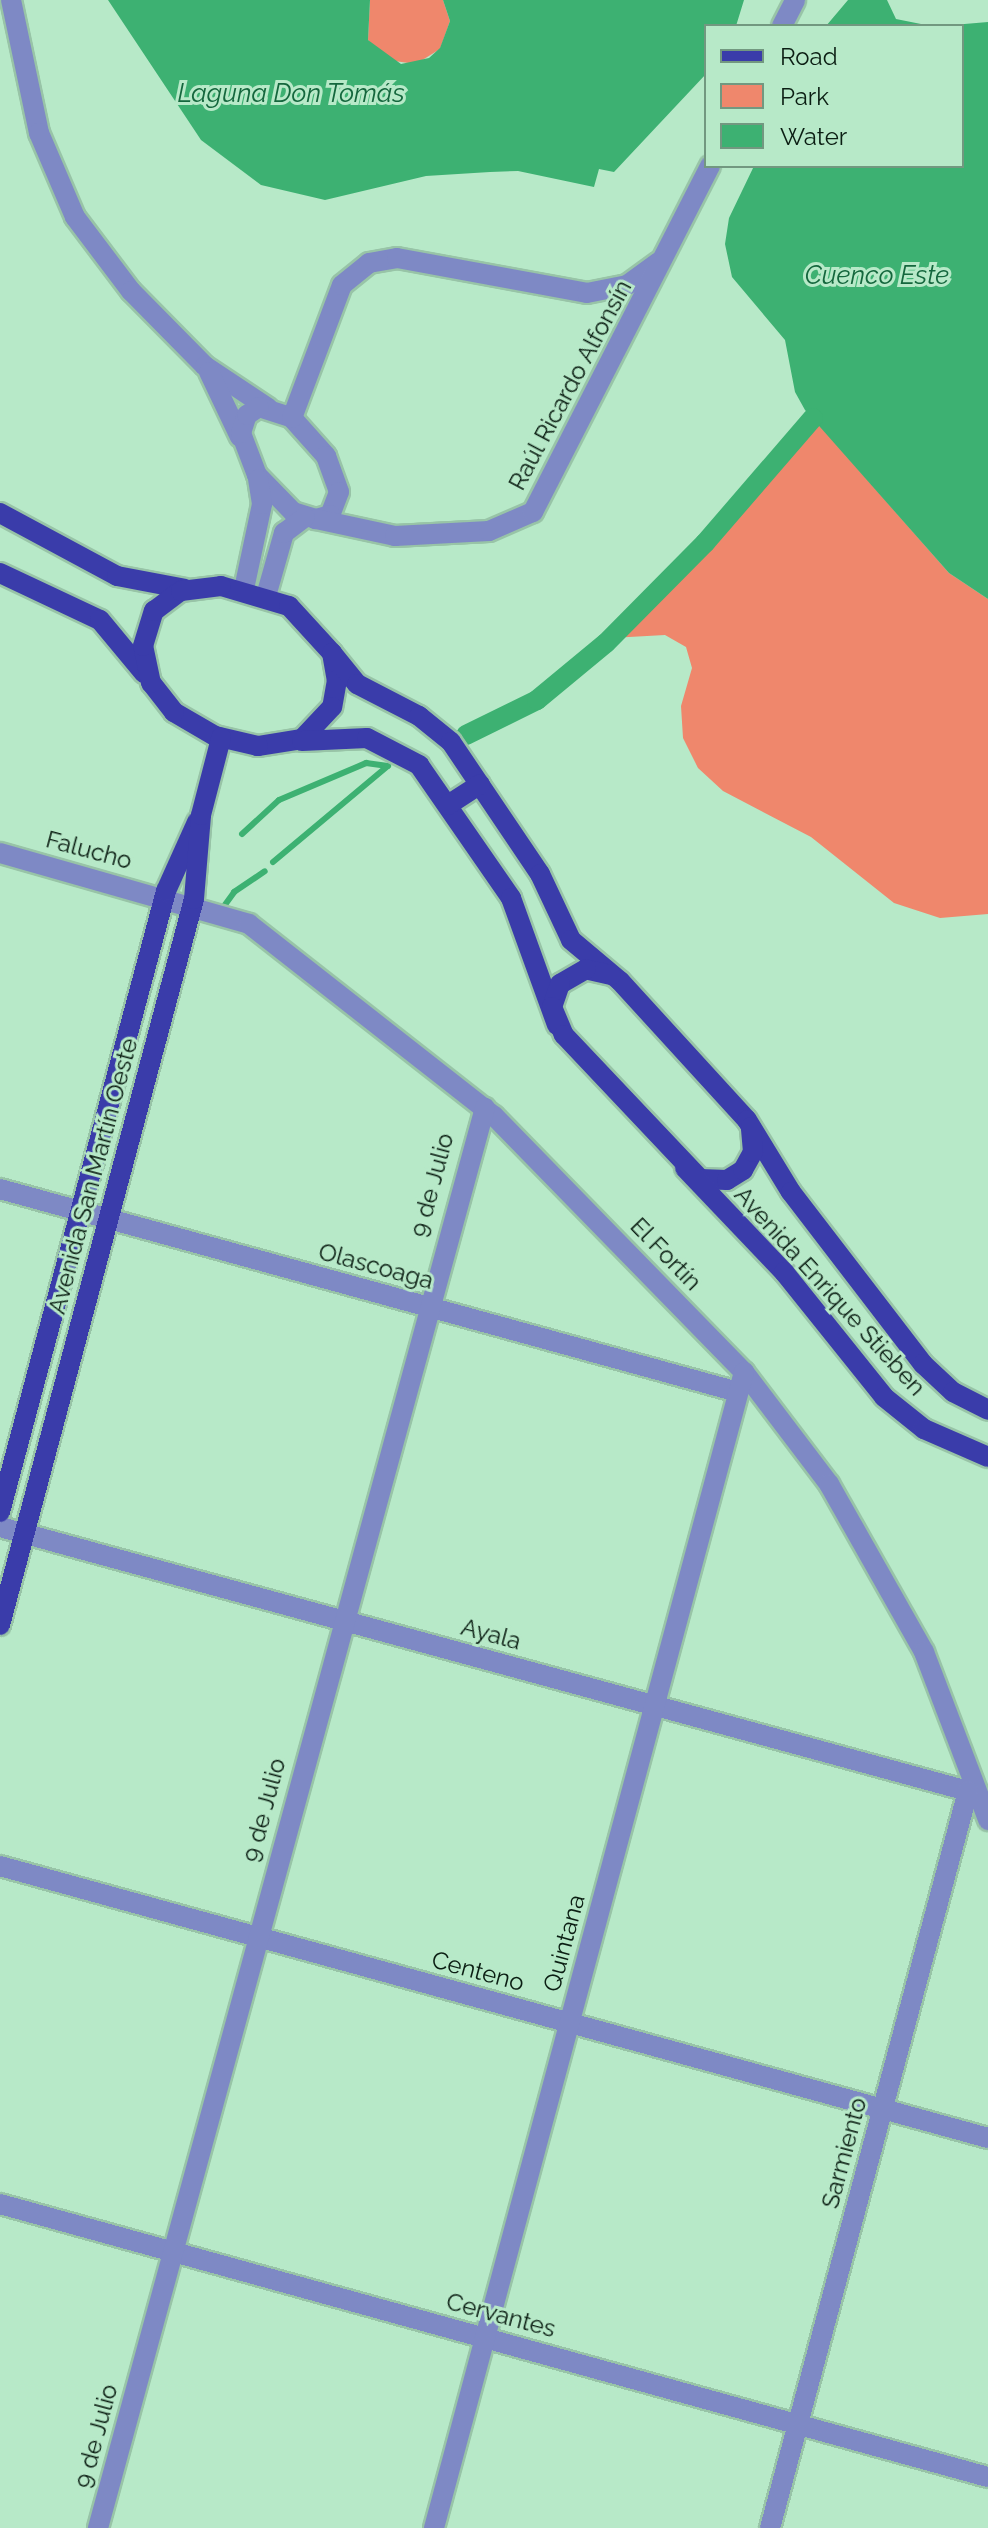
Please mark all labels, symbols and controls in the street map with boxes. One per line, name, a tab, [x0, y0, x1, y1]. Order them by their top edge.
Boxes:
legend	[704, 24, 964, 168]
text: Road	[780, 42, 838, 71]
water label: Laguna Don Tomás	[177, 78, 405, 110]
text: Park	[780, 82, 829, 111]
text: Water	[780, 122, 847, 151]
water label: Cuenco Este	[805, 260, 949, 292]
street label: Raúl Ricardo Alfonsín	[502, 274, 638, 496]
street label: Falucho	[43, 825, 135, 875]
street label: Avenida San Martín Oeste	[42, 1035, 144, 1317]
street label: 9 de Julio	[404, 1130, 460, 1240]
street label: Avenida Enrique Stieben	[729, 1181, 931, 1401]
street label: El Fortín	[624, 1211, 708, 1297]
street label: Olascoaga	[315, 1237, 437, 1295]
street label: Ayala	[458, 1612, 524, 1656]
street label: 9 de Julio	[236, 1755, 292, 1865]
street label: Quintana	[537, 1891, 591, 1995]
street label: Centeno	[429, 1945, 527, 1997]
street label: Sarmiento	[815, 2094, 873, 2212]
street label: Cervantes	[443, 2287, 559, 2343]
street label: 9 de Julio	[68, 2381, 124, 2491]

